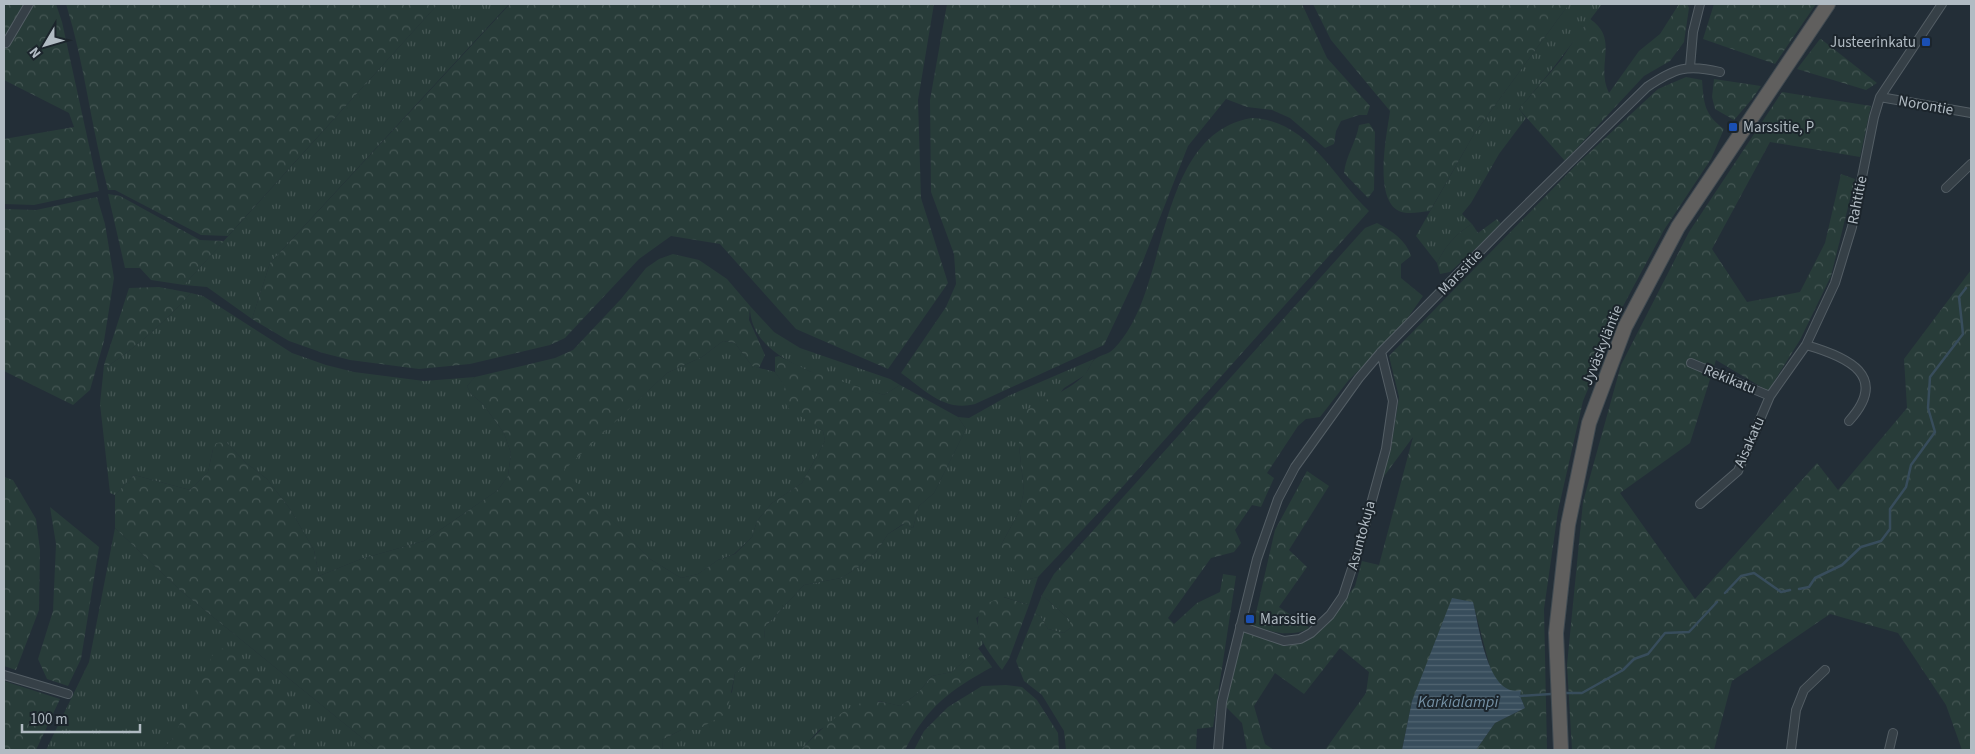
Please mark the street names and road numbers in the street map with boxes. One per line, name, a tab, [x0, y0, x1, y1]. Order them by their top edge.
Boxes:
street label: Norontie	[1897, 90, 1955, 121]
street label: Rahtitie	[1842, 174, 1872, 226]
street label: Marssitie	[1433, 245, 1487, 300]
street label: Jyväskyläntie	[1577, 302, 1628, 389]
street label: Rekikatu	[1700, 359, 1759, 399]
street label: Aisakatu	[1729, 413, 1770, 471]
street label: Asuntokuja	[1342, 498, 1381, 572]

